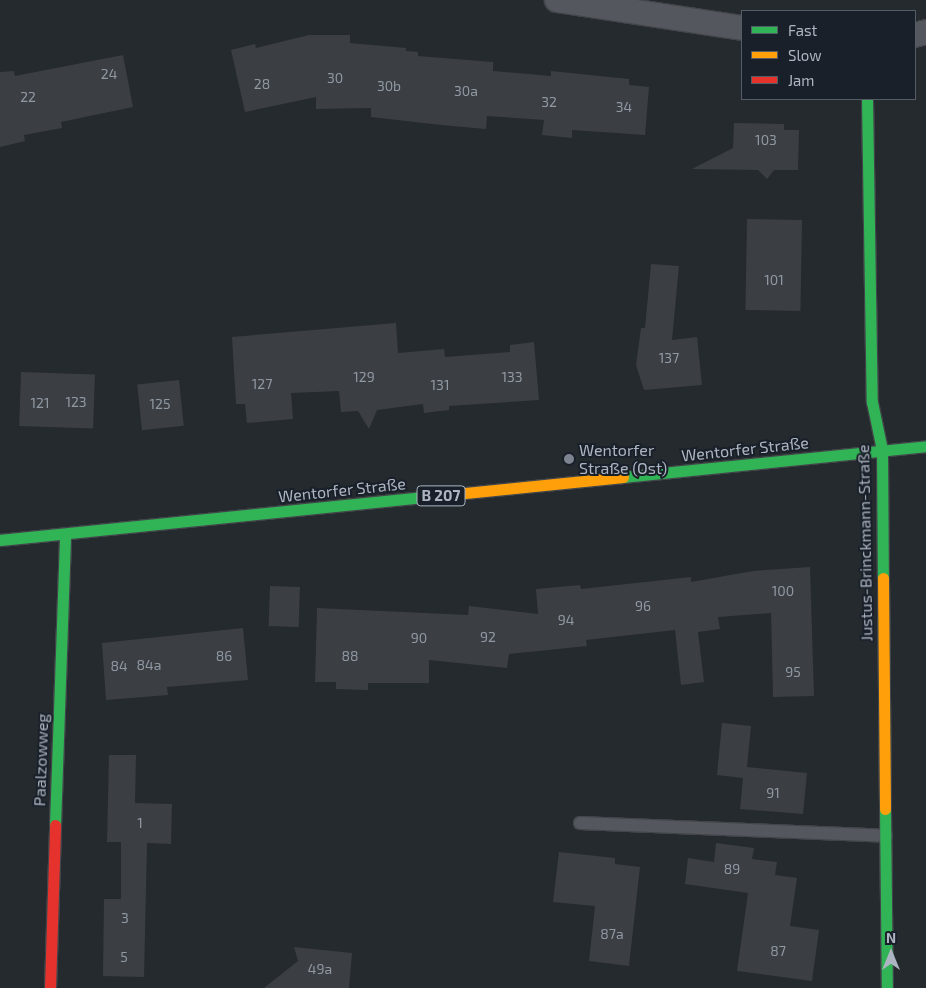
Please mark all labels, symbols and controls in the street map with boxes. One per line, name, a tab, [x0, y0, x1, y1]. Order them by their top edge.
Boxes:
legend	[741, 10, 916, 100]
text: Fast	[788, 21, 817, 39]
text: Slow	[788, 46, 822, 64]
house number: 24	[101, 66, 117, 82]
house number: 30	[327, 70, 343, 86]
text: Jam	[788, 71, 814, 89]
house number: 28	[254, 76, 270, 92]
house number: 30b	[377, 78, 401, 94]
house number: 30a	[454, 83, 478, 99]
house number: 22	[20, 89, 36, 105]
house number: 32	[541, 94, 557, 110]
house number: 34	[616, 99, 632, 115]
house number: 103	[755, 132, 777, 148]
house number: 101	[764, 272, 784, 288]
house number: 137	[659, 350, 679, 366]
house number: 129	[353, 369, 375, 385]
house number: 133	[501, 369, 523, 385]
house number: 127	[252, 376, 272, 392]
house number: 131	[431, 377, 449, 393]
house number: 123	[65, 394, 87, 410]
house number: 121	[30, 395, 50, 411]
house number: 125	[150, 396, 170, 412]
street label: Wentorfer Straße	[680, 433, 810, 465]
place label: Wentorfer Straße (Ost)	[579, 440, 667, 478]
street label: Justus-Brinckmann-Straße	[854, 444, 876, 642]
marker: Wentorfer Straße (Ost)	[563, 453, 575, 465]
street label: Wentorfer Straße	[277, 474, 407, 506]
road number: B 207	[416, 484, 466, 508]
house number: 100	[772, 583, 794, 599]
house number: 96	[635, 598, 651, 614]
house number: 94	[558, 612, 574, 628]
house number: 92	[480, 629, 496, 645]
house number: 90	[411, 630, 427, 646]
house number: 86	[216, 648, 232, 664]
house number: 88	[342, 648, 358, 664]
house number: 84a	[137, 657, 161, 673]
house number: 84	[110, 658, 128, 674]
house number: 95	[785, 664, 801, 680]
street label: Paalzowweg	[30, 713, 52, 807]
house number: 91	[766, 785, 780, 801]
house number: 1	[137, 815, 143, 831]
house number: 89	[724, 861, 740, 877]
house number: 3	[121, 910, 129, 926]
house number: 87a	[600, 926, 624, 942]
north arrow	[866, 928, 916, 978]
text: N	[886, 929, 896, 946]
house number: 87	[770, 943, 786, 959]
house number: 5	[120, 949, 128, 965]
house number: 49a	[308, 961, 332, 977]

